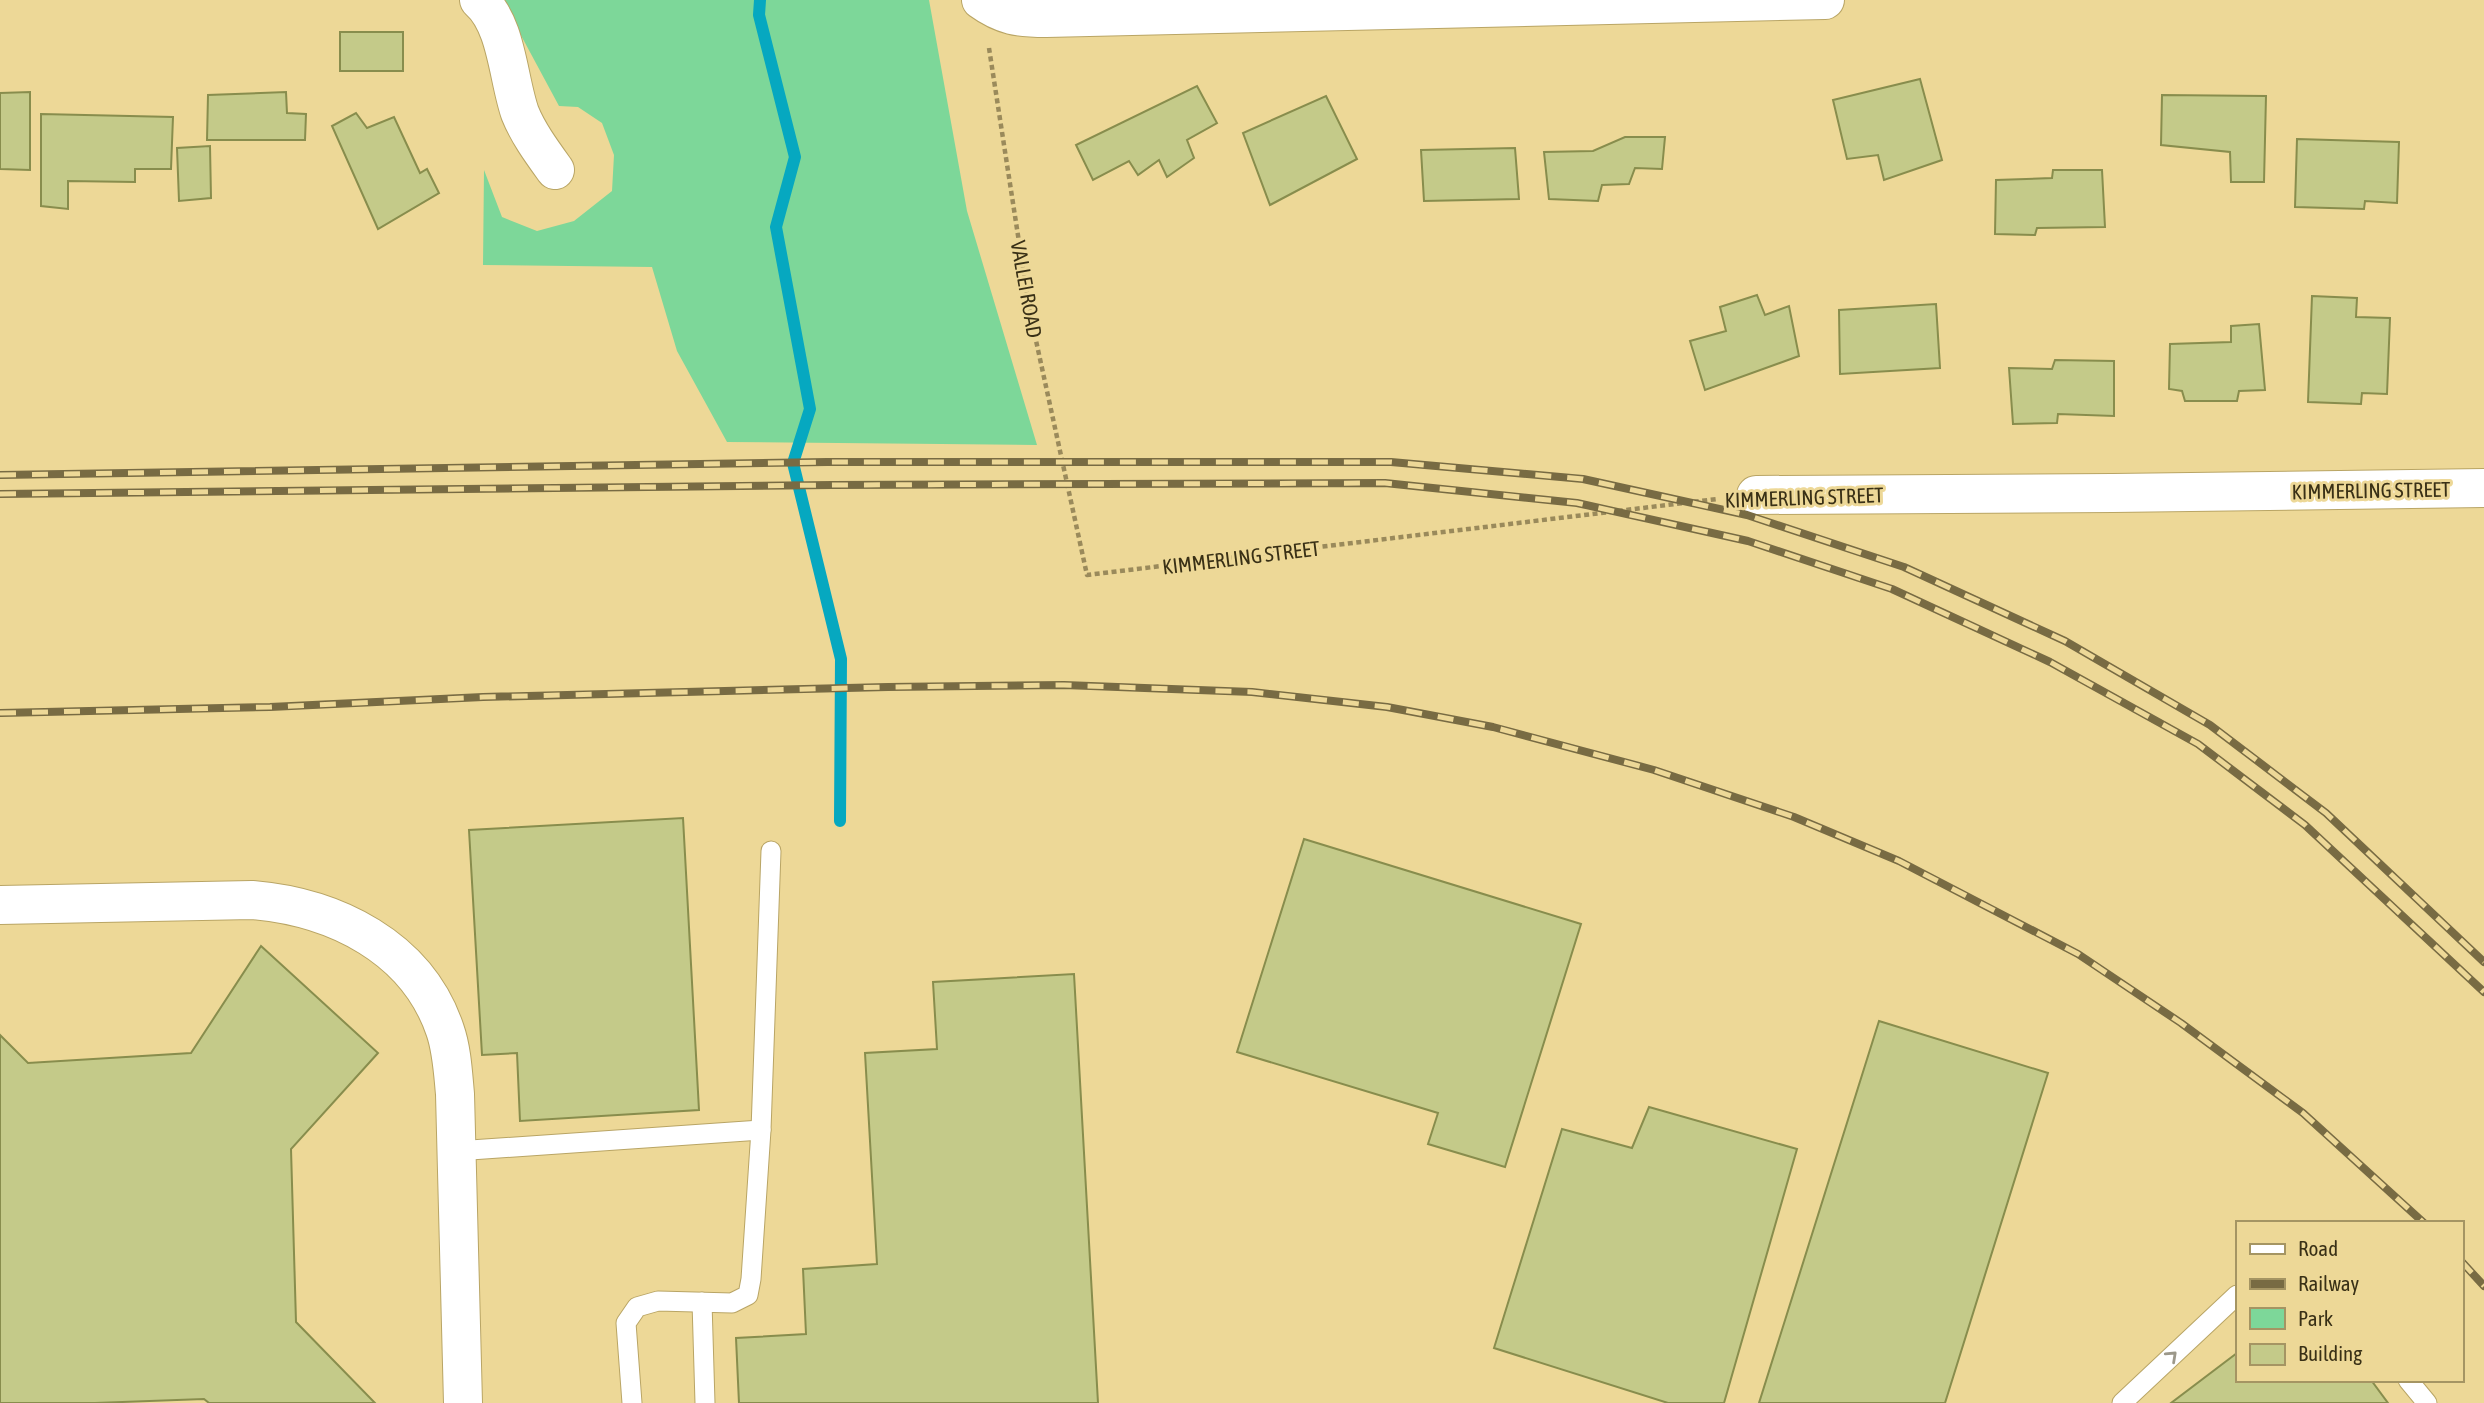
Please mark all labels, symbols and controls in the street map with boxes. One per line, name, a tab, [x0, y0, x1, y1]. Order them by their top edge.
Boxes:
street label: VALLEI ROAD	[1007, 239, 1047, 339]
street label: KIMMERLING STREET	[2291, 477, 2451, 503]
street label: KIMMERLING STREET	[1724, 482, 1884, 512]
street label: KIMMERLING STREET	[1161, 535, 1321, 579]
legend	[2236, 1221, 2463, 1382]
text: Road	[2298, 1236, 2338, 1260]
text: Railway	[2298, 1271, 2360, 1295]
text: Park	[2298, 1306, 2333, 1330]
text: Building	[2298, 1341, 2362, 1365]
one-way arrow	[2164, 1352, 2177, 1365]

